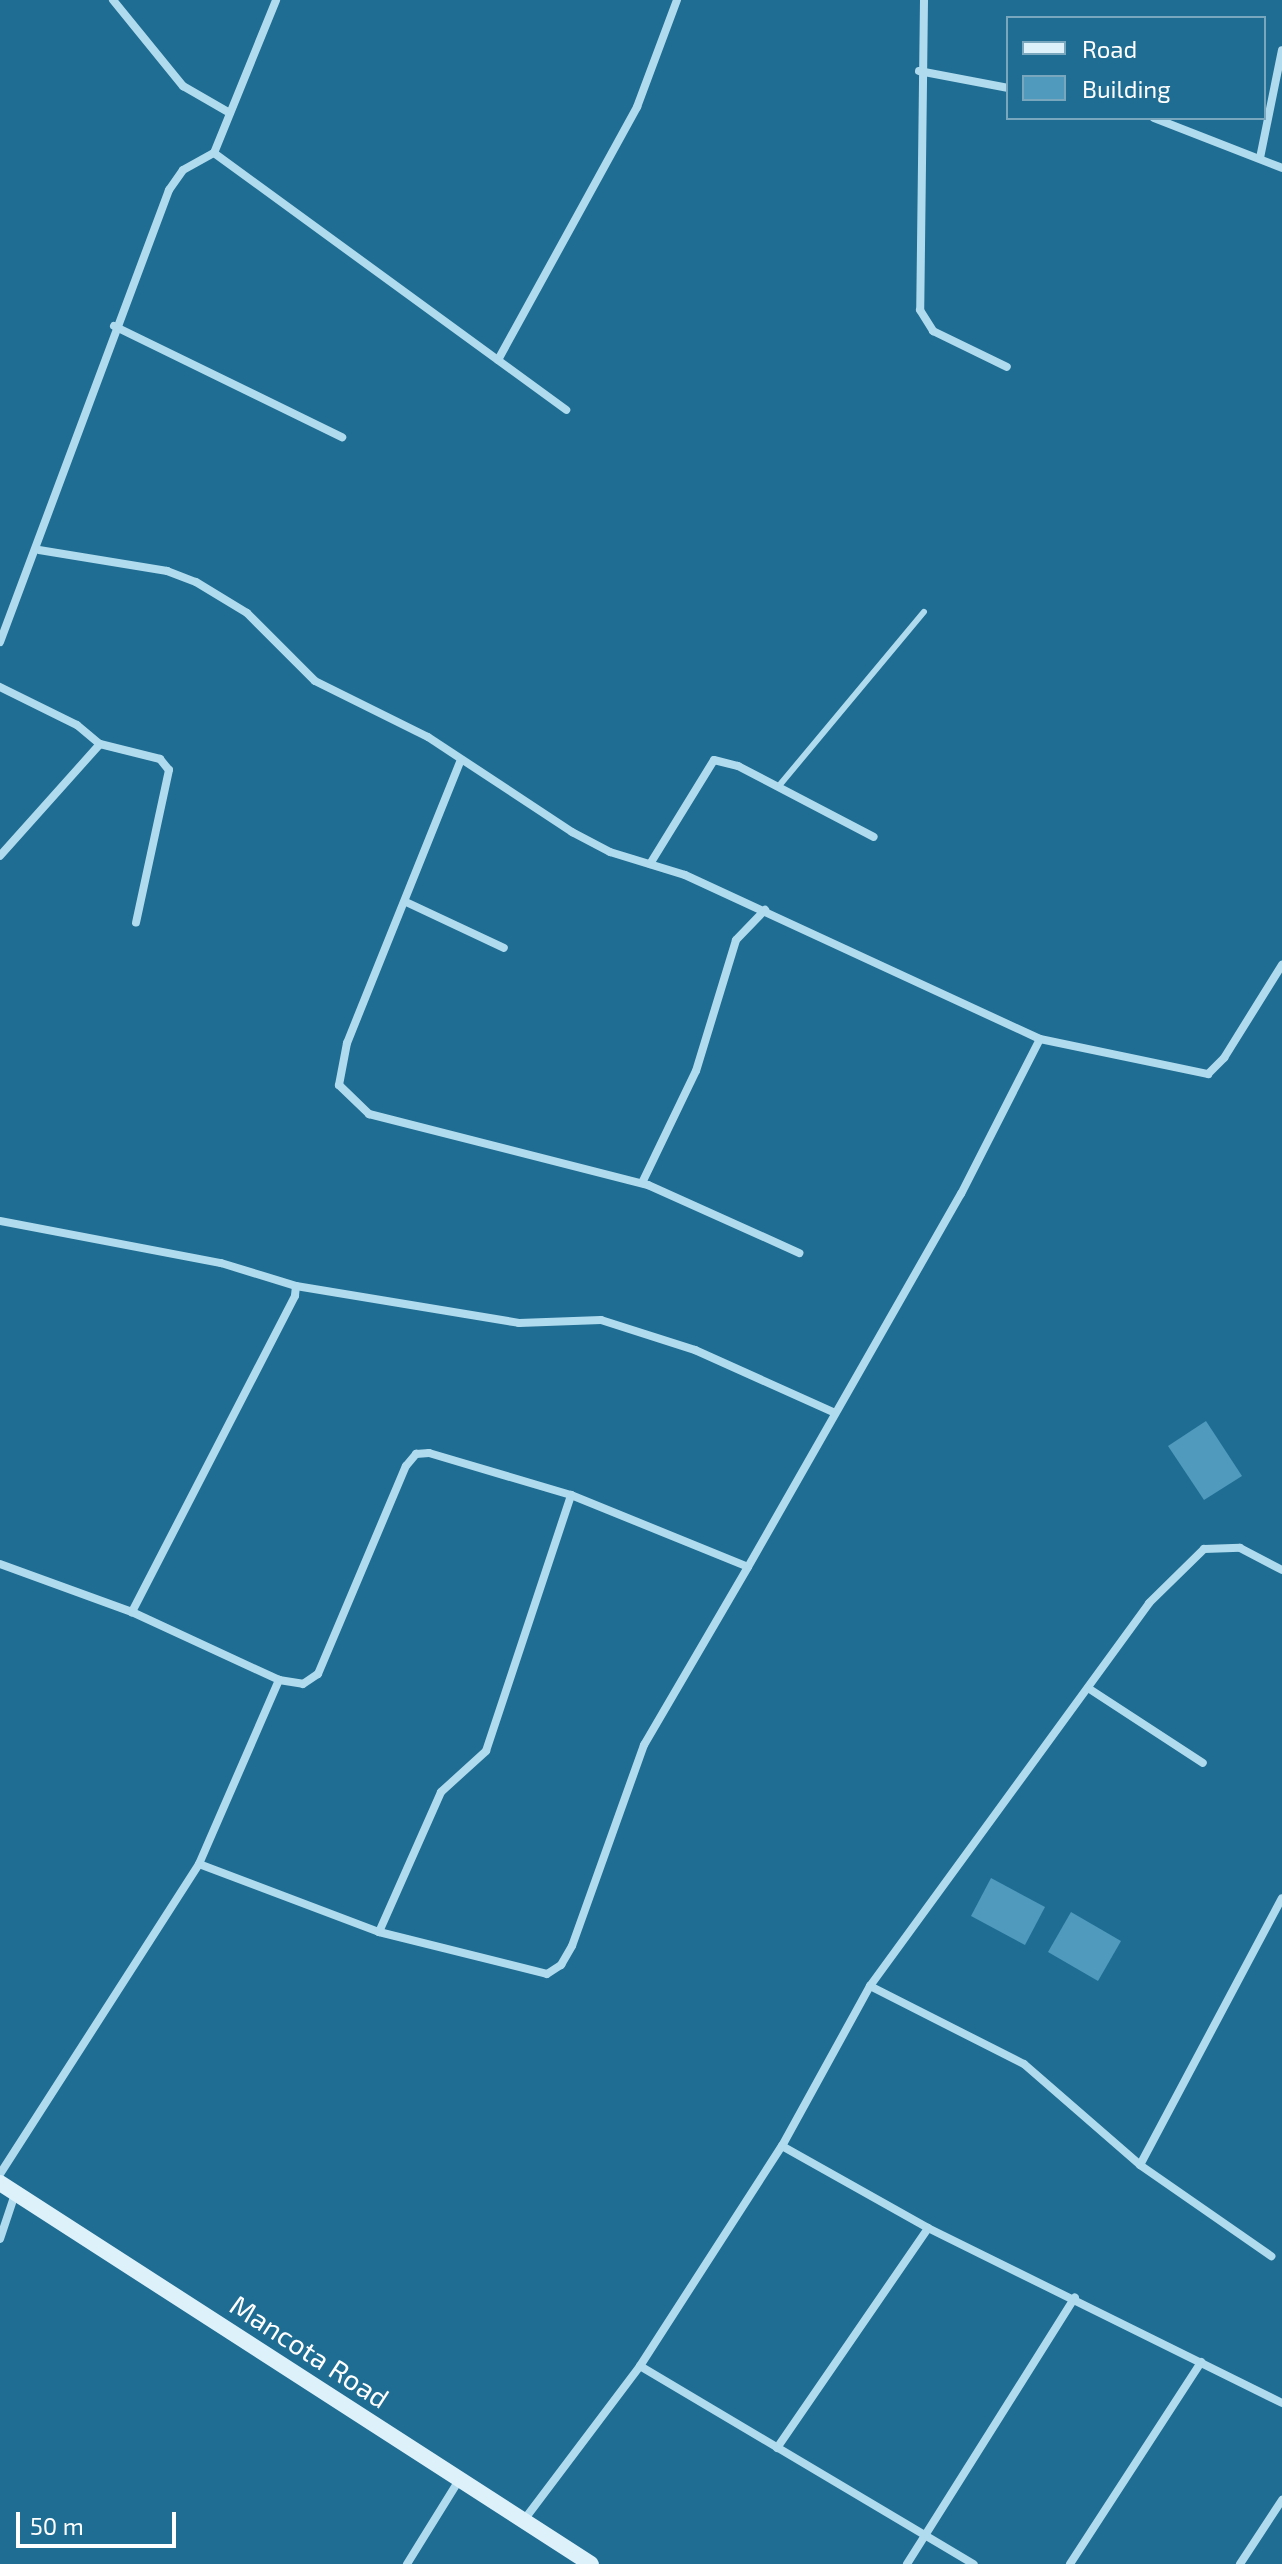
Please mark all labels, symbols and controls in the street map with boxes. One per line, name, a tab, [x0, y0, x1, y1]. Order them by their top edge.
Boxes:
legend	[1006, 16, 1266, 120]
text: Road	[1082, 34, 1137, 63]
text: Building	[1082, 74, 1171, 103]
street label: Mancota Road	[224, 2287, 396, 2415]
scale bar	[20, 2496, 180, 2546]
text: 50 m	[30, 2511, 84, 2540]

